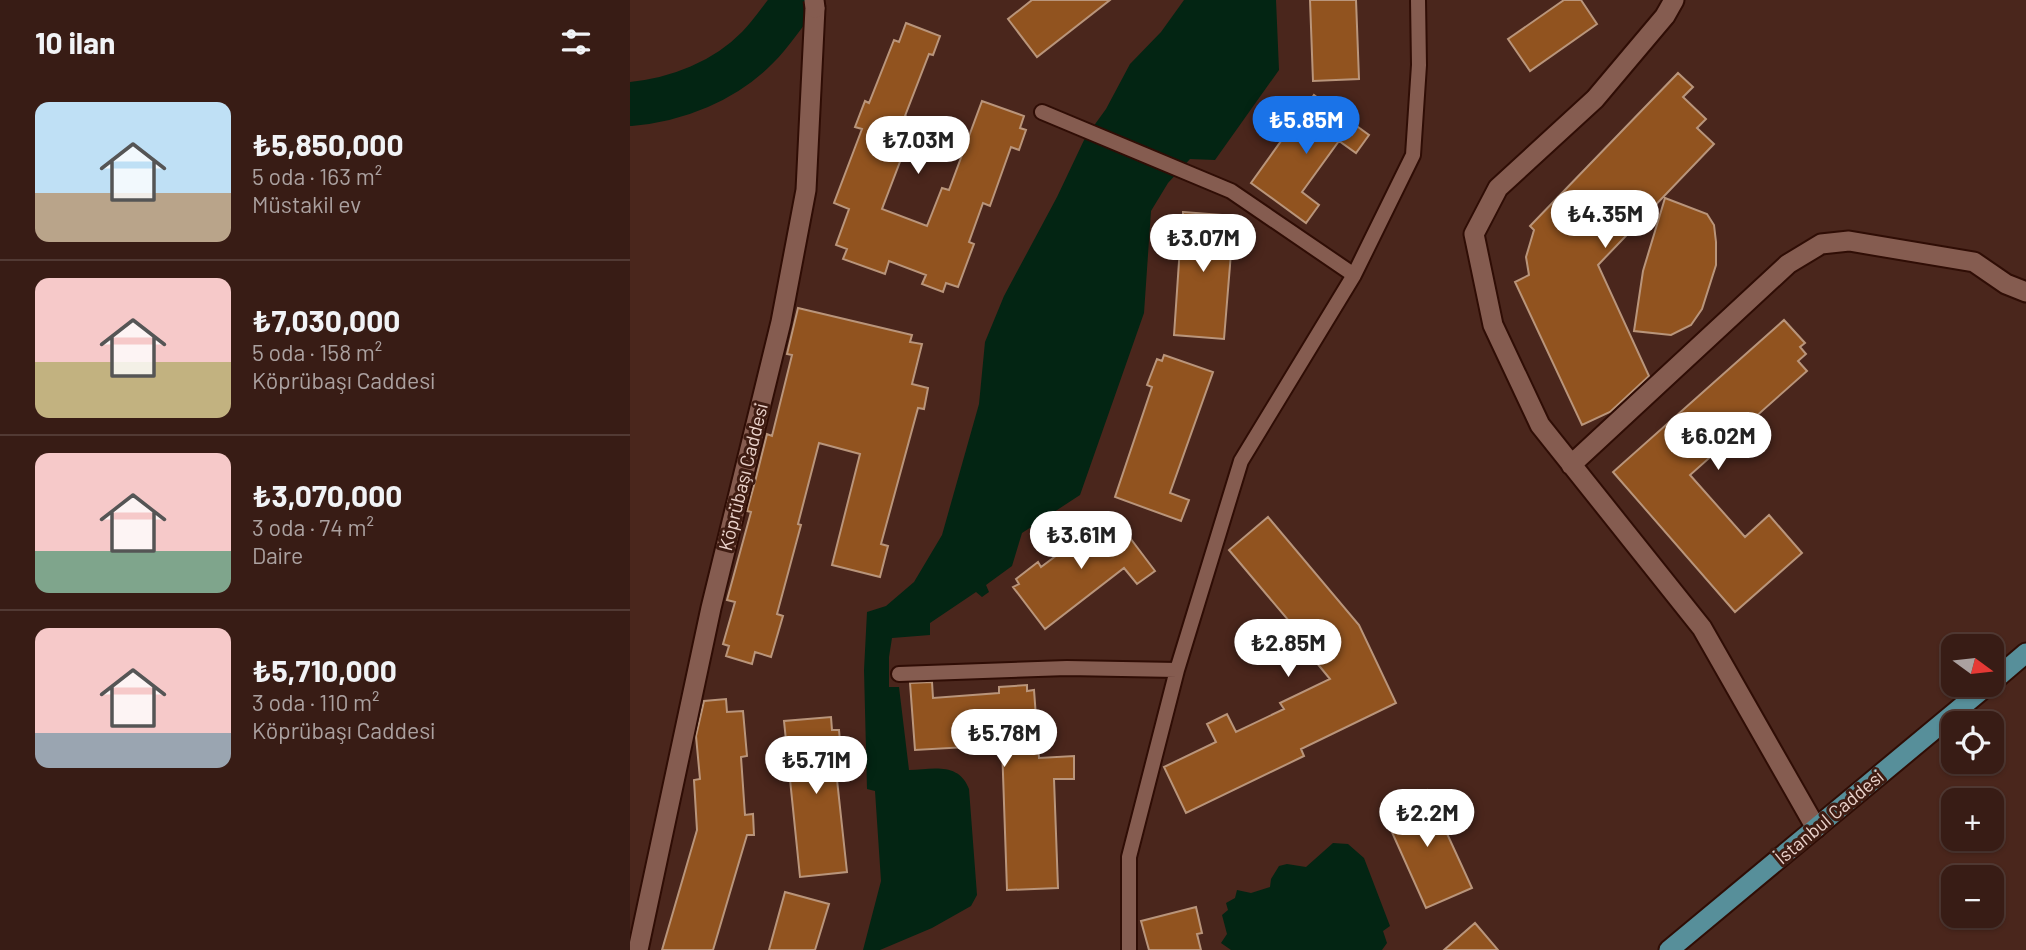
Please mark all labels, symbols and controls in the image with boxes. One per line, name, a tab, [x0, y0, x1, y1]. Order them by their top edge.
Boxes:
icon: filters	[557, 23, 595, 61]
text: 10 ilan	[35, 24, 115, 60]
pin: ₺5.85M	[1249, 96, 1363, 156]
text: ₺5.85M	[1269, 105, 1343, 133]
pin: ₺7.03M	[861, 116, 975, 176]
text: ₺7.03M	[882, 125, 954, 153]
text: ₺5,850,000	[252, 126, 404, 162]
icon: home	[91, 130, 175, 214]
text: 5 oda · 163 m²	[252, 162, 382, 190]
text: Müstakil ev	[252, 190, 361, 218]
pin: ₺4.35M	[1548, 190, 1662, 250]
text: ₺4.35M	[1567, 199, 1643, 227]
pin: ₺3.07M	[1146, 215, 1260, 274]
text: ₺3.07M	[1166, 223, 1240, 251]
text: ₺7,030,000	[252, 302, 400, 338]
icon: home	[91, 306, 175, 390]
text: 5 oda · 158 m²	[252, 338, 382, 366]
text: Köprübaşı Caddesi	[252, 366, 435, 394]
street label: Köprübaşı Caddesi	[713, 401, 772, 553]
pin: ₺6.02M	[1661, 412, 1775, 472]
text: ₺6.02M	[1680, 421, 1756, 449]
text: ₺3,070,000	[252, 477, 402, 513]
icon: home	[91, 481, 175, 565]
pin: ₺3.61M	[1024, 512, 1138, 571]
text: 3 oda · 74 m²	[252, 513, 374, 541]
text: ₺3.61M	[1046, 520, 1116, 548]
text: Daire	[252, 541, 303, 569]
pin: ₺2.85M	[1231, 620, 1345, 679]
text: ₺2.85M	[1250, 628, 1326, 656]
north arrow	[1941, 634, 2004, 696]
map controls	[1941, 634, 2004, 928]
text: ₺5,710,000	[252, 652, 397, 688]
icon: home	[91, 656, 175, 740]
text: 3 oda · 110 m²	[252, 688, 380, 716]
pin: ₺5.78M	[947, 710, 1061, 769]
button: locate	[1941, 711, 2004, 774]
text: Köprübaşı Caddesi	[252, 716, 435, 744]
text: ₺5.78M	[967, 718, 1041, 746]
pin: ₺5.71M	[759, 736, 873, 796]
text: ₺5.71M	[781, 745, 851, 773]
street label: İstanbul Caddesi	[1770, 765, 1888, 869]
button: +	[1941, 788, 2004, 851]
pin: ₺2.2M	[1378, 790, 1476, 849]
text: ₺2.2M	[1395, 798, 1459, 826]
button: −	[1941, 865, 2004, 928]

